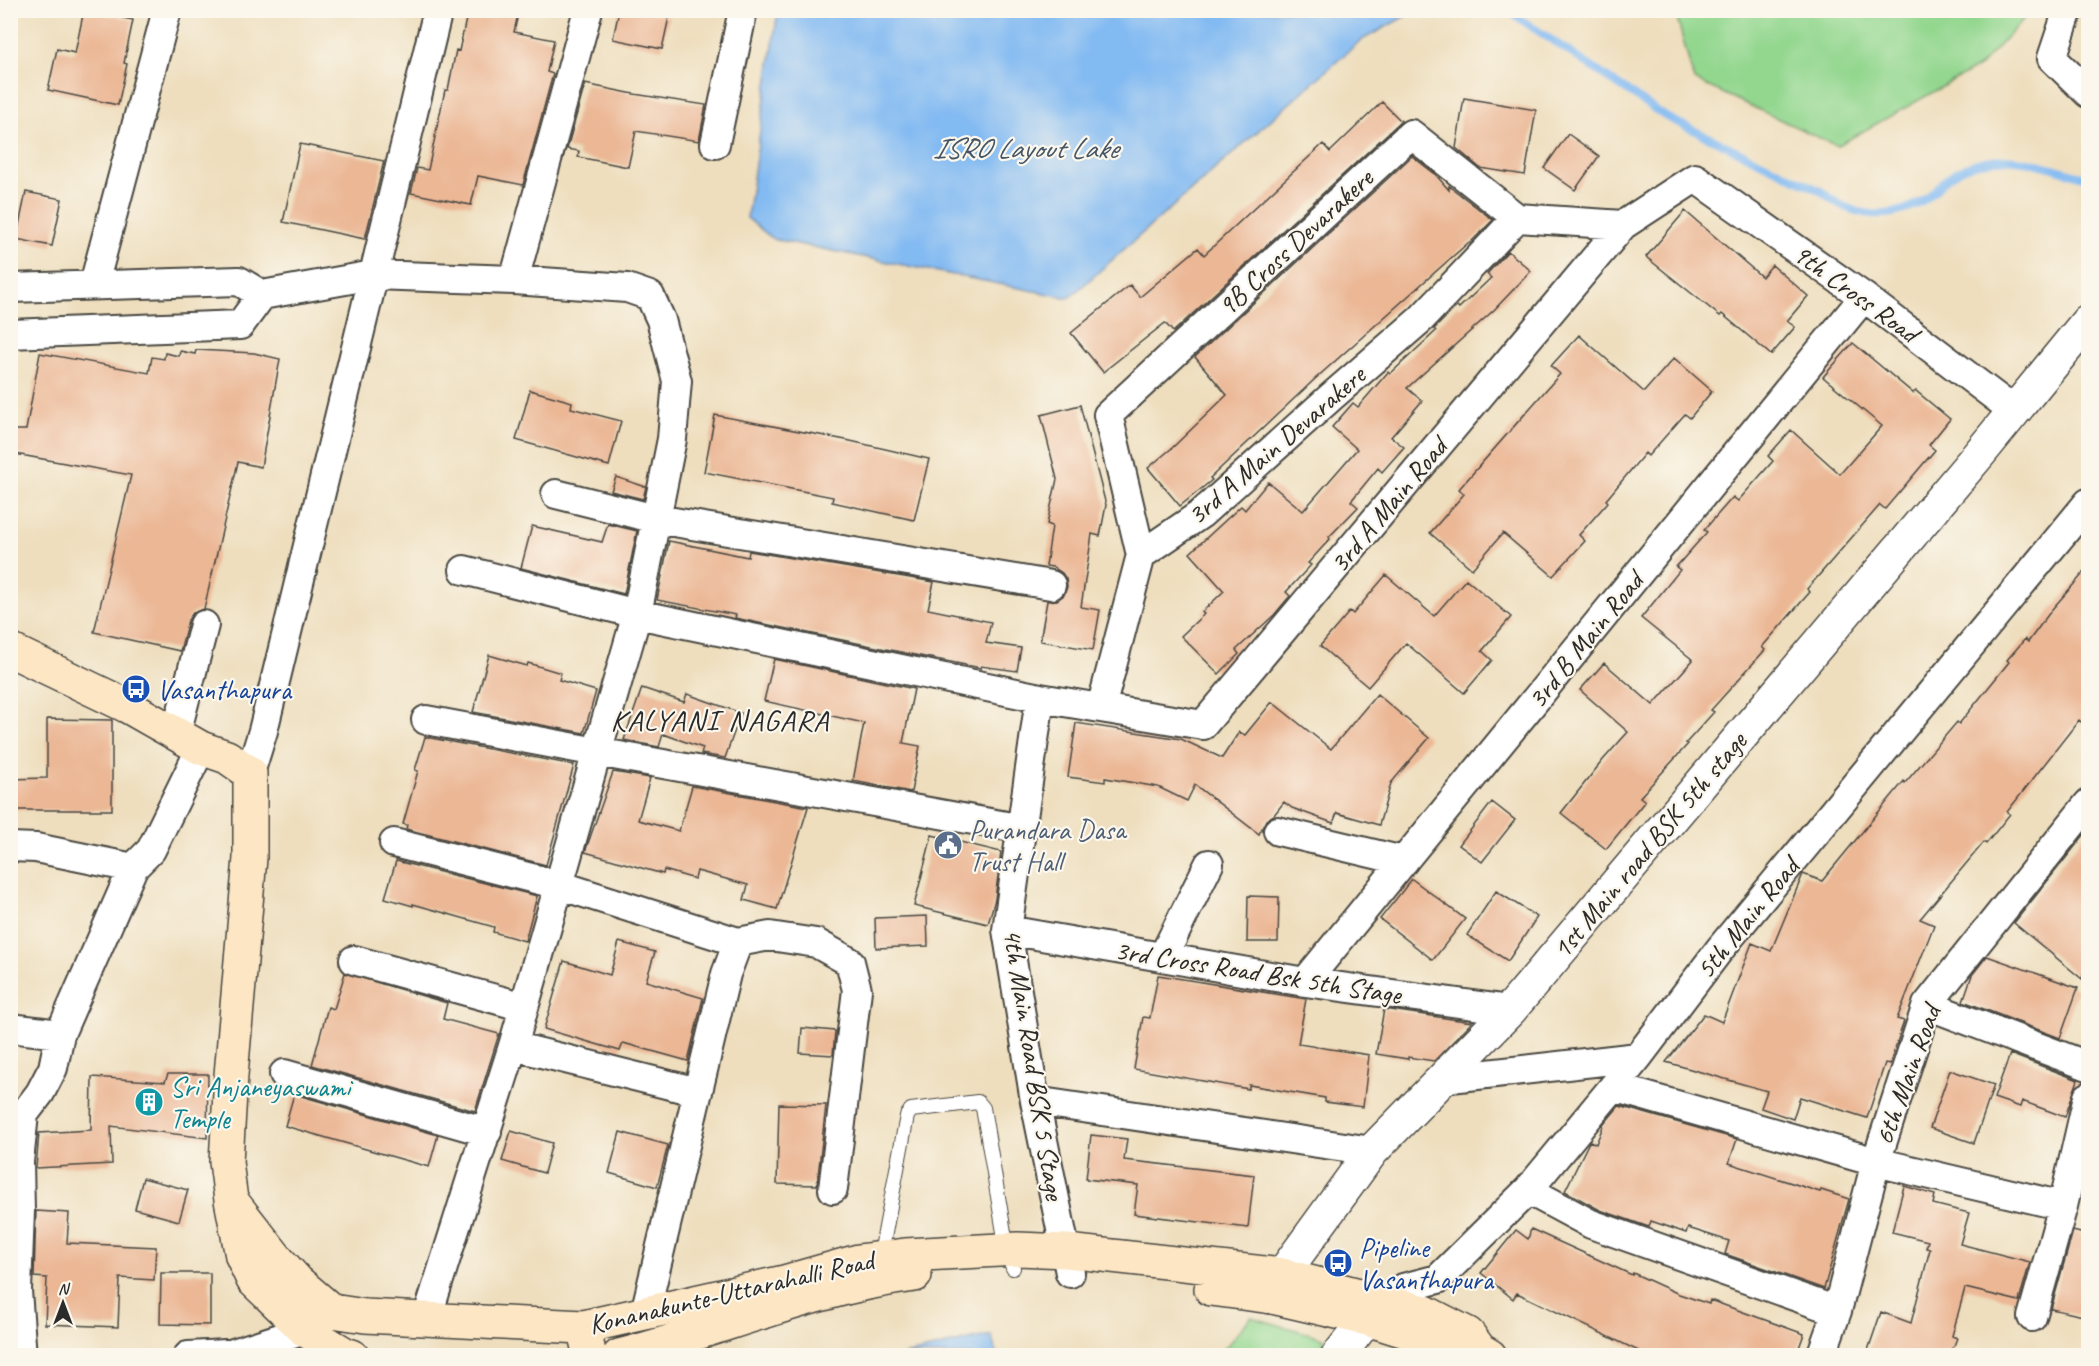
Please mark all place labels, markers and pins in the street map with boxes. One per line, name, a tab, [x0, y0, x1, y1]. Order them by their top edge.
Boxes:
place label: Vasanthapura	[157, 672, 293, 707]
bus stop icon: Vasanthapura	[120, 673, 152, 705]
place label: Purandara Dasa Trust Hall	[969, 812, 1128, 879]
public building icon: Purandara Dasa Trust Hall	[932, 829, 964, 861]
place label: Sri Anjaneyaswami Temple	[170, 1069, 354, 1136]
building icon: Sri Anjaneyaswami Temple	[133, 1086, 165, 1118]
place label: Pipeline Vasanthapura	[1359, 1230, 1495, 1297]
bus stop icon: Pipeline Vasanthapura	[1322, 1247, 1354, 1279]

